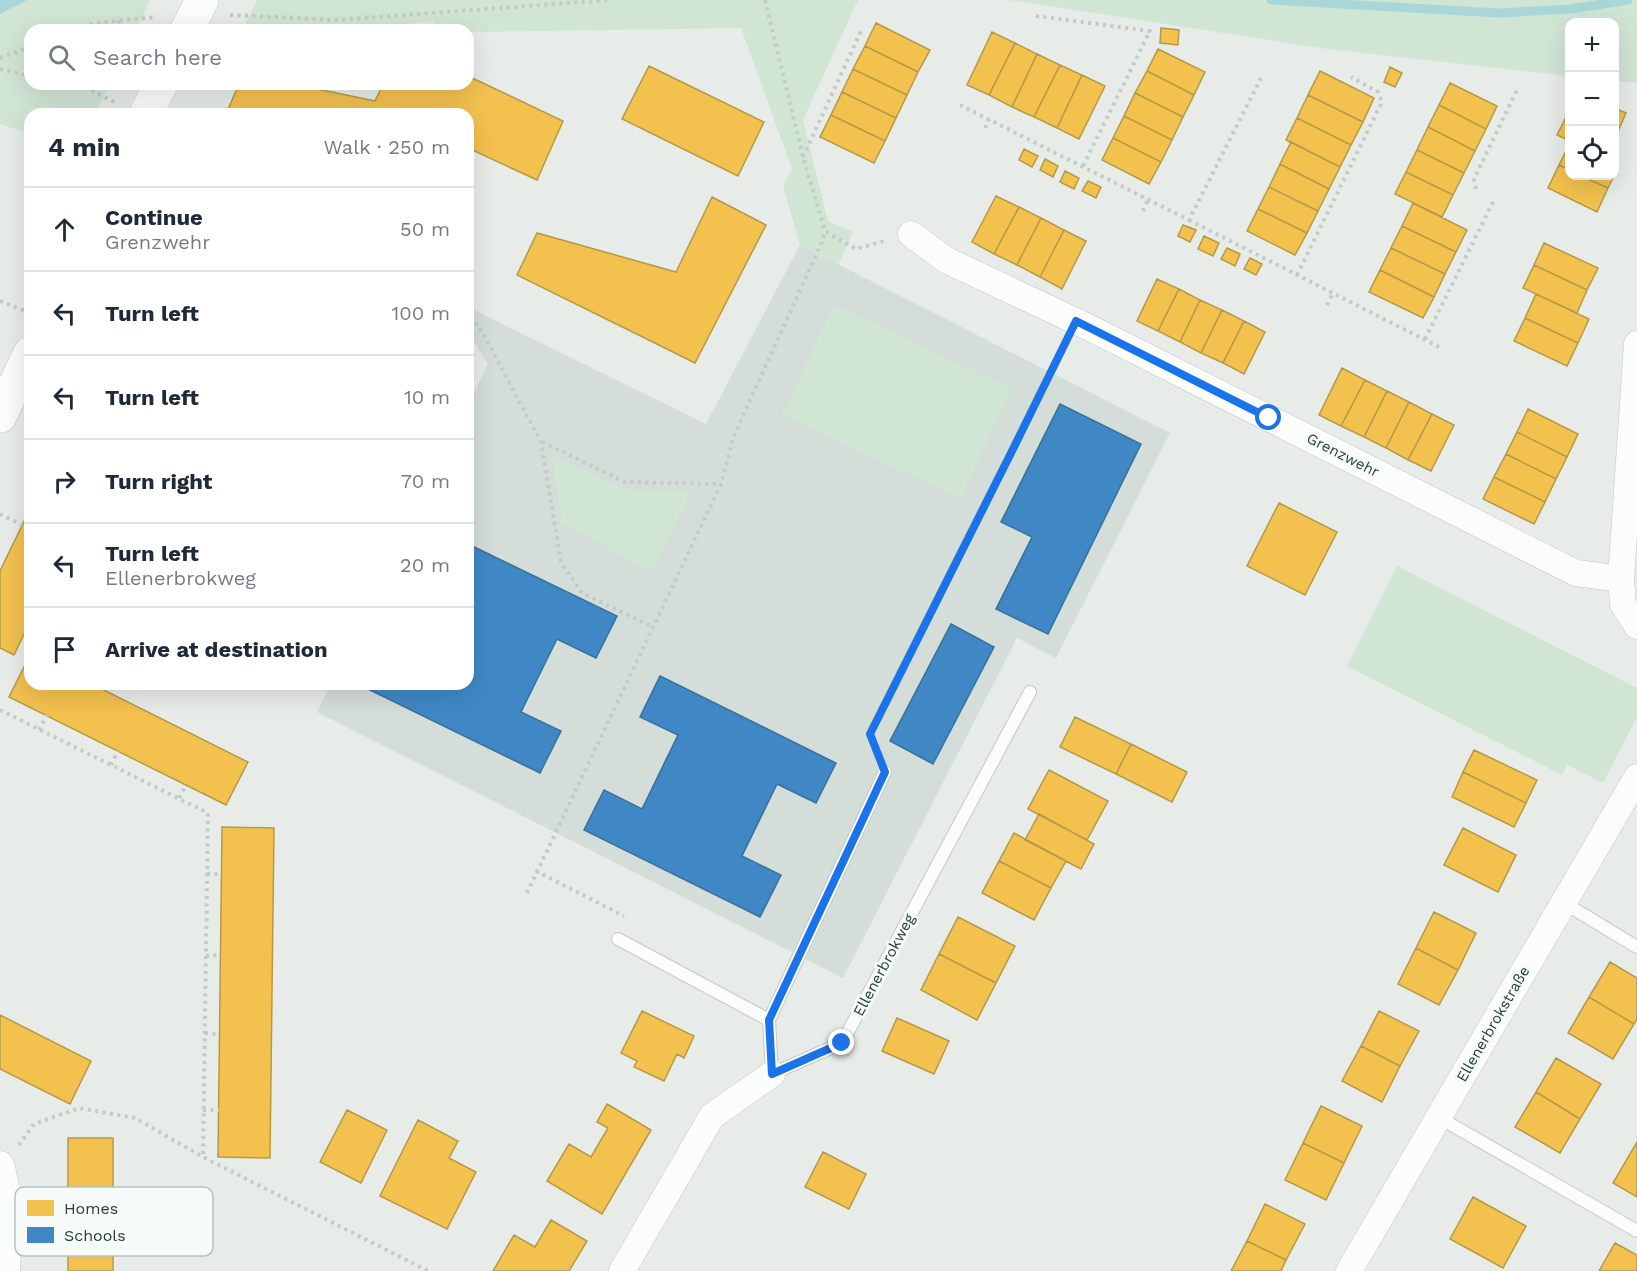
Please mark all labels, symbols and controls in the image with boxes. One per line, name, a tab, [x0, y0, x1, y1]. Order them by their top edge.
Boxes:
map controls	[1565, 18, 1619, 180]
button: +	[1565, 18, 1619, 72]
search box	[24, 24, 474, 90]
icon: search	[45, 41, 78, 74]
text: Search here	[93, 45, 222, 70]
button: −	[1565, 72, 1619, 126]
button: locate	[1565, 126, 1619, 180]
text: 4 min	[48, 132, 120, 162]
text: Walk · 250 m	[323, 135, 450, 159]
text: Continue	[105, 205, 203, 230]
icon: ahead	[48, 213, 81, 246]
text: 50 m	[400, 217, 450, 241]
text: Grenzwehr	[105, 230, 210, 254]
icon: left	[48, 297, 81, 330]
text: Turn left	[105, 301, 199, 326]
text: 100 m	[391, 301, 450, 325]
icon: left	[48, 381, 81, 414]
text: Turn left	[105, 385, 199, 410]
text: 10 m	[404, 385, 450, 409]
route start	[1255, 404, 1281, 430]
street label: Grenzwehr	[1304, 429, 1382, 481]
icon: right	[48, 465, 81, 498]
text: Turn right	[105, 469, 212, 494]
text: 70 m	[401, 469, 450, 493]
text: Turn left	[105, 541, 199, 566]
icon: left	[48, 549, 81, 582]
text: 20 m	[400, 553, 450, 577]
text: Ellenerbrokweg	[105, 566, 256, 590]
icon: arrive	[48, 633, 81, 666]
text: Arrive at destination	[105, 637, 328, 662]
street label: Ellenerbrokweg	[849, 911, 919, 1019]
street label: Ellenerbrokstraße	[1453, 963, 1533, 1085]
route end	[828, 1029, 854, 1055]
legend	[15, 1187, 213, 1256]
text: Homes	[64, 1199, 118, 1218]
text: Schools	[64, 1226, 126, 1245]

